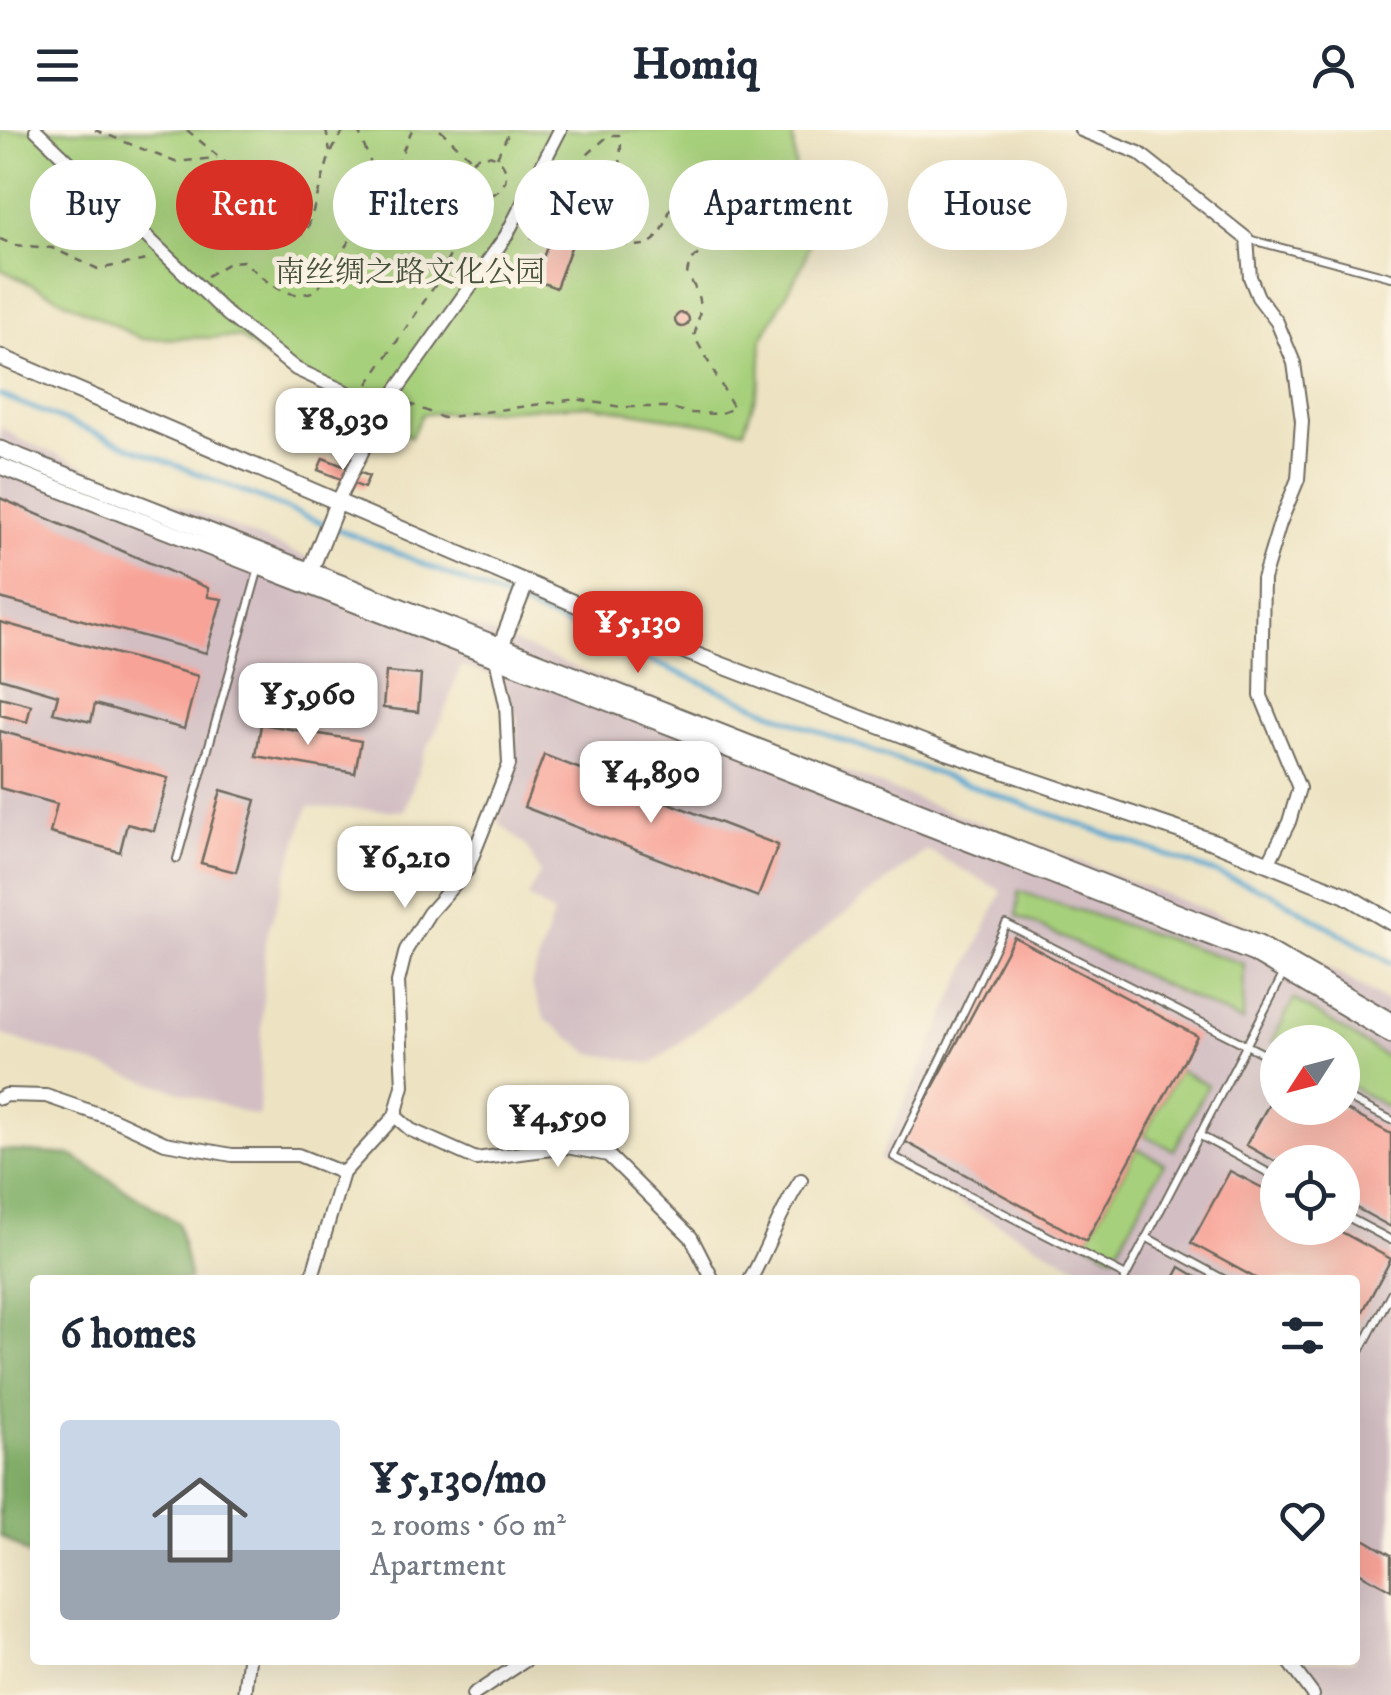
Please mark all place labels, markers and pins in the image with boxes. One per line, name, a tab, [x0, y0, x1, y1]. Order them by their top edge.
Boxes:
pin: ¥8,930	[262, 388, 424, 473]
pin: ¥5,130	[557, 591, 719, 676]
pin: ¥5,960	[227, 663, 389, 748]
pin: ¥4,890	[570, 741, 732, 826]
pin: ¥6,210	[324, 826, 486, 911]
pin: ¥4,590	[477, 1085, 639, 1170]

